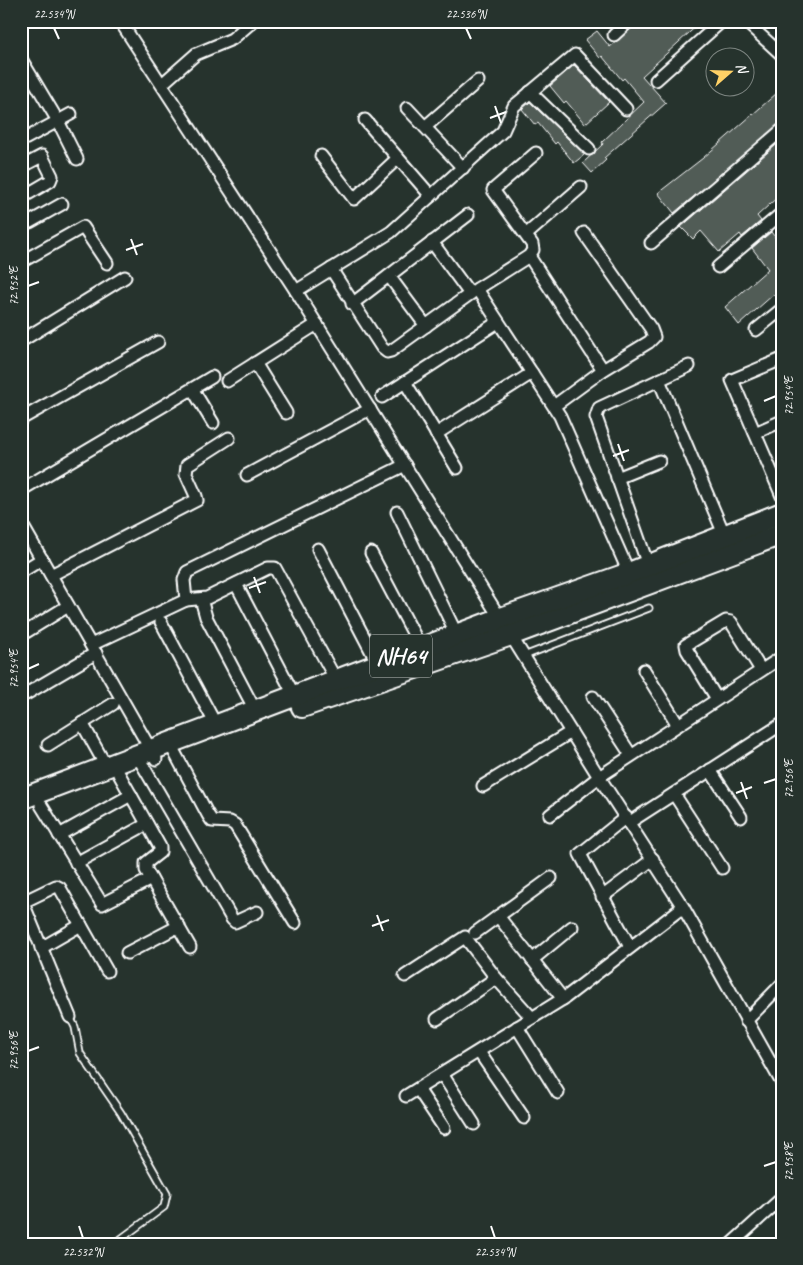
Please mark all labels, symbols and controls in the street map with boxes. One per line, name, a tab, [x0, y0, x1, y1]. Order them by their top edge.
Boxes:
text: 22.534°N	[34, 6, 76, 22]
text: 22.536°N	[446, 6, 488, 22]
north arrow	[706, 48, 756, 98]
text: N	[732, 61, 752, 77]
text: 72.952°E	[6, 265, 22, 306]
text: 72.954°E	[781, 375, 797, 416]
road number: NH64	[370, 634, 432, 678]
text: 72.954°E	[6, 648, 22, 689]
text: 72.956°E	[781, 758, 797, 799]
text: 72.956°E	[6, 1030, 22, 1071]
text: 72.958°E	[781, 1141, 797, 1182]
text: 22.532°N	[63, 1244, 105, 1260]
text: 22.534°N	[475, 1244, 517, 1260]

